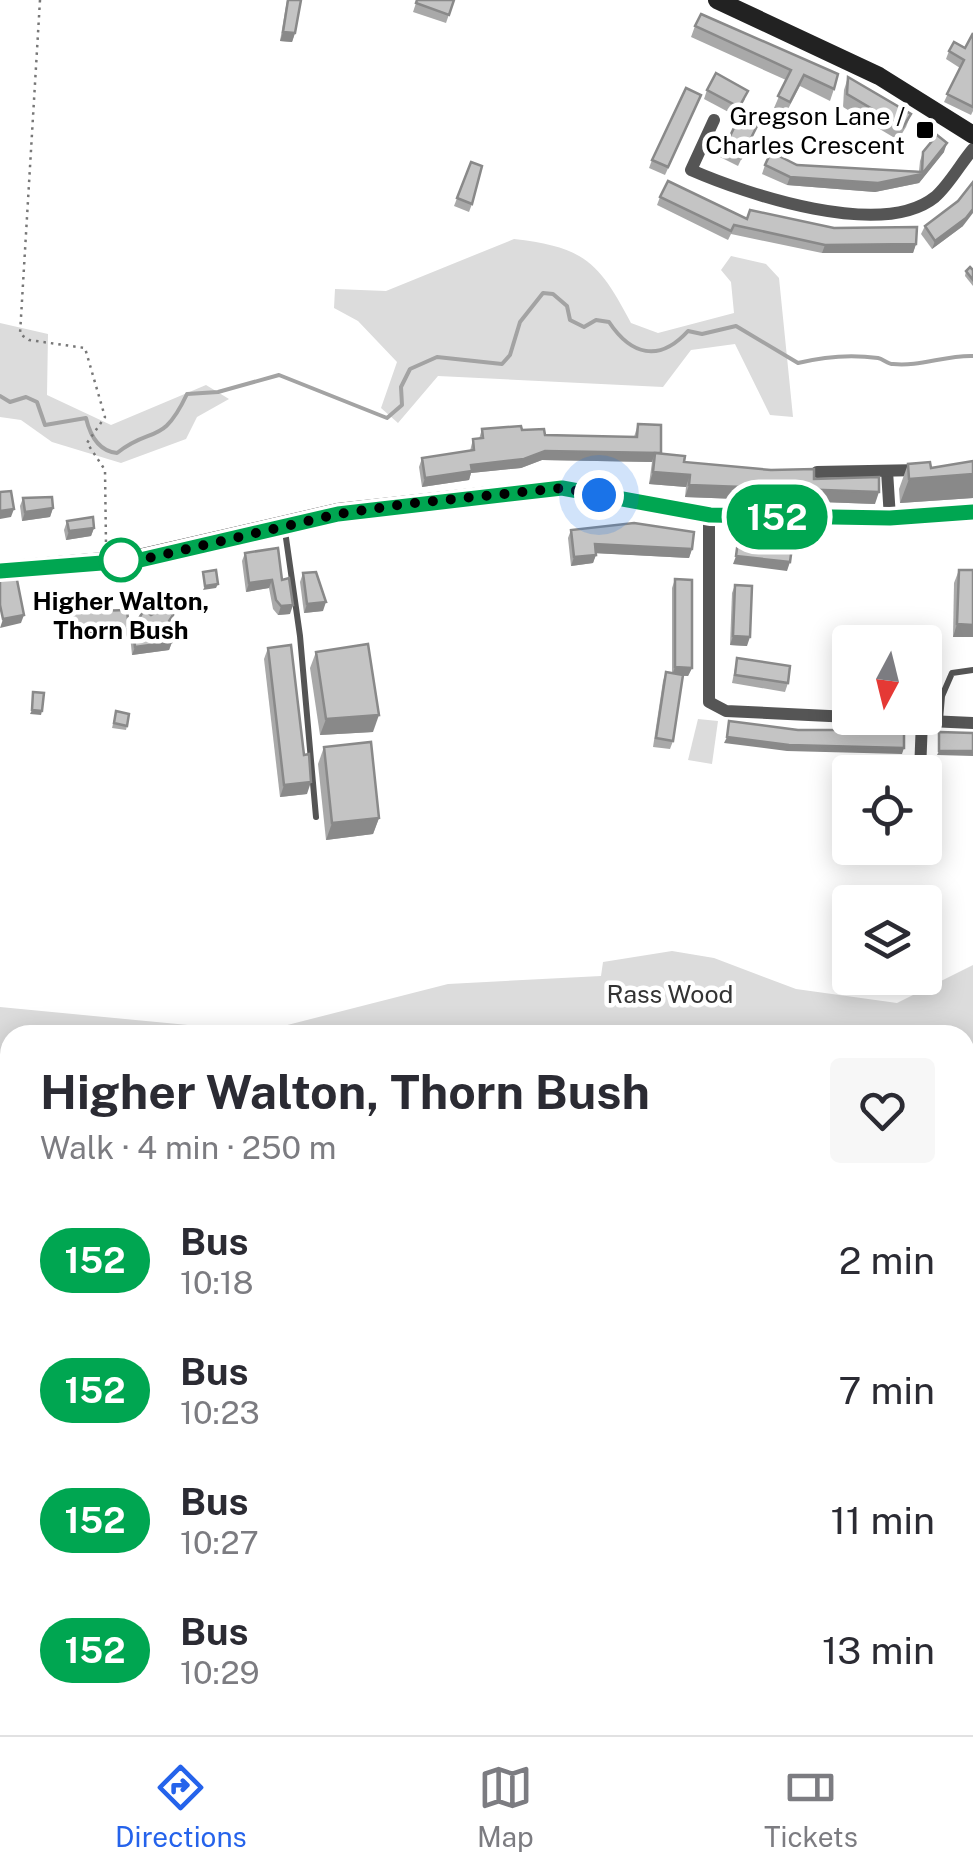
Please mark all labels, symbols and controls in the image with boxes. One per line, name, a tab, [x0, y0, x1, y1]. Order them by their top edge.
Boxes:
place label: Gregson Lane / Charles Crescent	[705, 101, 905, 160]
marker: Gregson Lane / Charles Crescent	[914, 119, 936, 141]
your location	[574, 470, 624, 520]
line badge: 152	[720, 484, 834, 550]
text: 152	[747, 497, 807, 538]
marker: Higher Walton, Thorn Bush	[100, 539, 142, 581]
place label: Higher Walton, Thorn Bush	[33, 586, 209, 645]
north arrow	[832, 625, 942, 735]
map controls	[832, 625, 942, 995]
button: locate	[832, 755, 942, 865]
button: layers	[832, 885, 942, 995]
park label: Rass Wood	[607, 979, 733, 1009]
button: heart	[830, 1058, 935, 1163]
text: Higher Walton, Thorn Bush	[40, 1063, 650, 1120]
text: Walk · 4 min · 250 m	[40, 1129, 336, 1166]
text: Bus	[180, 1219, 249, 1264]
text: 2 min	[839, 1238, 935, 1283]
text: 152	[65, 1240, 125, 1281]
text: 10:18	[180, 1264, 254, 1301]
text: Bus	[180, 1349, 249, 1394]
text: 7 min	[838, 1368, 935, 1413]
text: 152	[65, 1370, 125, 1411]
text: 10:23	[180, 1394, 260, 1431]
text: Bus	[180, 1479, 249, 1524]
text: 11 min	[830, 1498, 935, 1543]
text: 152	[65, 1500, 125, 1541]
text: 10:27	[180, 1524, 259, 1561]
text: Bus	[180, 1609, 249, 1654]
text: 13 min	[822, 1628, 935, 1673]
text: 152	[65, 1630, 125, 1671]
text: 10:29	[180, 1654, 260, 1691]
tab: Directions	[115, 1760, 247, 1853]
tab: Map	[477, 1760, 534, 1853]
tab: Tickets	[764, 1760, 858, 1853]

